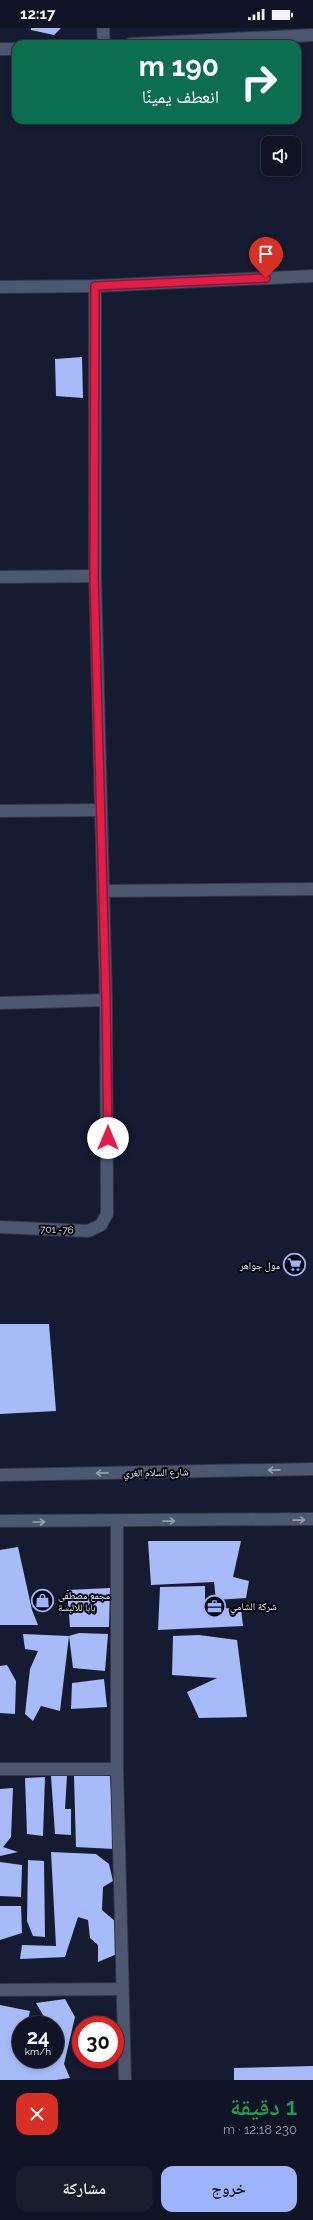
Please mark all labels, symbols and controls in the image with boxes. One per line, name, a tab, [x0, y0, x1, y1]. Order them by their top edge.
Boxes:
text: 12:17	[20, 5, 55, 23]
text: 190 m	[139, 50, 219, 83]
icon: right	[233, 56, 285, 108]
text: انعطف يمينًا	[142, 86, 219, 107]
map controls	[261, 136, 301, 176]
button: sound	[261, 136, 301, 176]
pin	[249, 237, 283, 278]
icon: arrive	[255, 243, 277, 265]
position arrow	[87, 1117, 129, 1159]
street label: 701 -76	[40, 1223, 74, 1236]
supermarket icon: مول جواهر	[282, 1252, 308, 1278]
place label: مول جواهر	[239, 1260, 280, 1272]
street label: شارع السلام الغري	[123, 1466, 189, 1481]
one-way arrow	[268, 1466, 281, 1474]
one-way arrow	[96, 1469, 109, 1477]
one-way arrow	[292, 1516, 305, 1523]
one-way arrow	[162, 1517, 175, 1525]
one-way arrow	[32, 1518, 45, 1526]
shop icon: مجمع مصطفى بابا للالبسة	[30, 1588, 56, 1614]
place label: مجمع مصطفى بابا للالبسة	[58, 1590, 110, 1613]
office icon: شركة الشامي	[201, 1593, 227, 1619]
place label: شركة الشامي	[230, 1601, 277, 1615]
speed limit sign: 30	[72, 2016, 124, 2068]
text: 24	[27, 2025, 49, 2049]
text: km/h	[25, 2046, 51, 2057]
text: 1 دقيقة	[230, 2092, 297, 2121]
button: close	[16, 2093, 58, 2135]
text: 230 m · 12:18	[223, 2122, 297, 2137]
button: مشاركة	[16, 2166, 153, 2212]
button: خروج	[161, 2166, 297, 2212]

